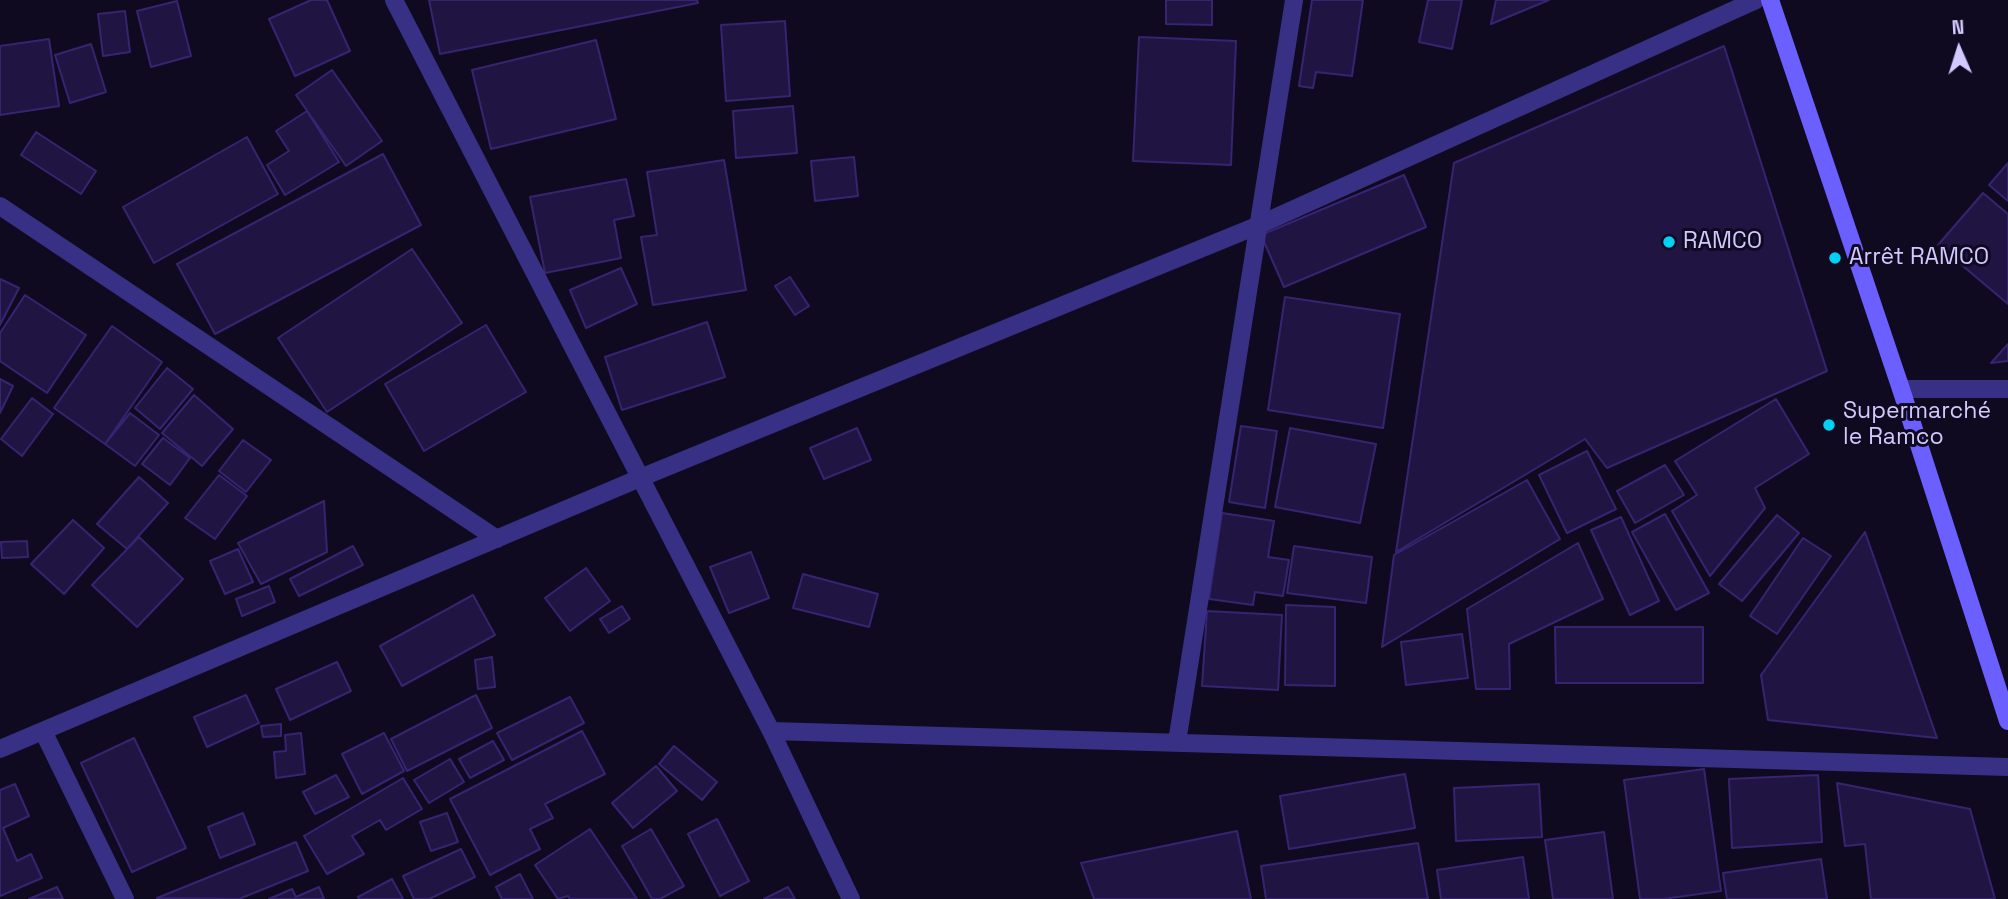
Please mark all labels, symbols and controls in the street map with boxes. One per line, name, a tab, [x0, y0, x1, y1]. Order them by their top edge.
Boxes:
north arrow	[1924, 14, 1994, 84]
text: N	[1951, 15, 1965, 40]
place label: RAMCO	[1683, 228, 1762, 256]
marker: RAMCO	[1661, 234, 1677, 250]
place label: Arrêt RAMCO	[1849, 244, 1989, 272]
marker: Arrêt RAMCO	[1827, 250, 1843, 266]
place label: Supermarché le Ramco	[1843, 398, 1991, 452]
marker: Supermarché le Ramco	[1821, 417, 1837, 433]

